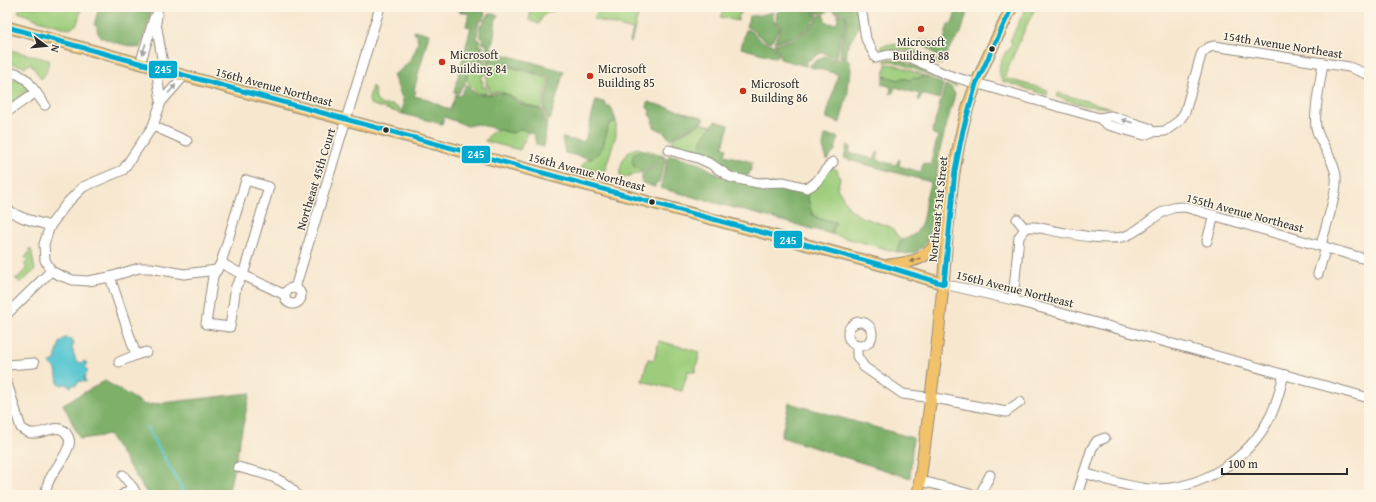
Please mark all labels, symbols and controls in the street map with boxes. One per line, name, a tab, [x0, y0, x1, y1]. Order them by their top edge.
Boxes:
marker: Microsoft Building 88	[916, 24, 926, 34]
north arrow	[26, 26, 66, 66]
street label: 154th Avenue Northeast	[1222, 27, 1345, 62]
place label: Microsoft Building 88	[893, 33, 950, 64]
text: N	[47, 43, 64, 55]
one-way arrow	[141, 43, 147, 55]
unlabelled marker	[987, 44, 997, 54]
place label: Microsoft Building 84	[450, 46, 507, 77]
marker: Microsoft Building 84	[437, 57, 447, 67]
line badge: 245	[148, 60, 178, 79]
place label: Microsoft Building 85	[598, 60, 655, 91]
text: 245	[154, 61, 172, 77]
street label: 156th Avenue Northeast	[214, 63, 335, 111]
marker: Microsoft Building 85	[585, 71, 595, 81]
place label: Microsoft Building 86	[751, 75, 808, 106]
one-way arrow	[167, 84, 177, 94]
marker: Microsoft Building 86	[738, 86, 748, 96]
one-way arrow	[1120, 118, 1132, 124]
street label: Northeast 45th Court	[292, 125, 339, 232]
unlabelled marker	[381, 125, 391, 135]
line badge: 245	[461, 145, 491, 164]
text: 245	[467, 146, 485, 162]
street label: 156th Avenue Northeast	[527, 148, 648, 196]
street label: Northeast 51st Street	[923, 154, 952, 263]
street label: 155th Avenue Northeast	[1185, 189, 1306, 237]
unlabelled marker	[647, 197, 657, 207]
line badge: 245	[773, 230, 803, 249]
text: 245	[779, 232, 797, 248]
one-way arrow	[908, 258, 920, 264]
street label: 156th Avenue Northeast	[955, 266, 1076, 312]
scale bar	[1222, 450, 1347, 476]
text: 100 m	[1228, 455, 1258, 472]

